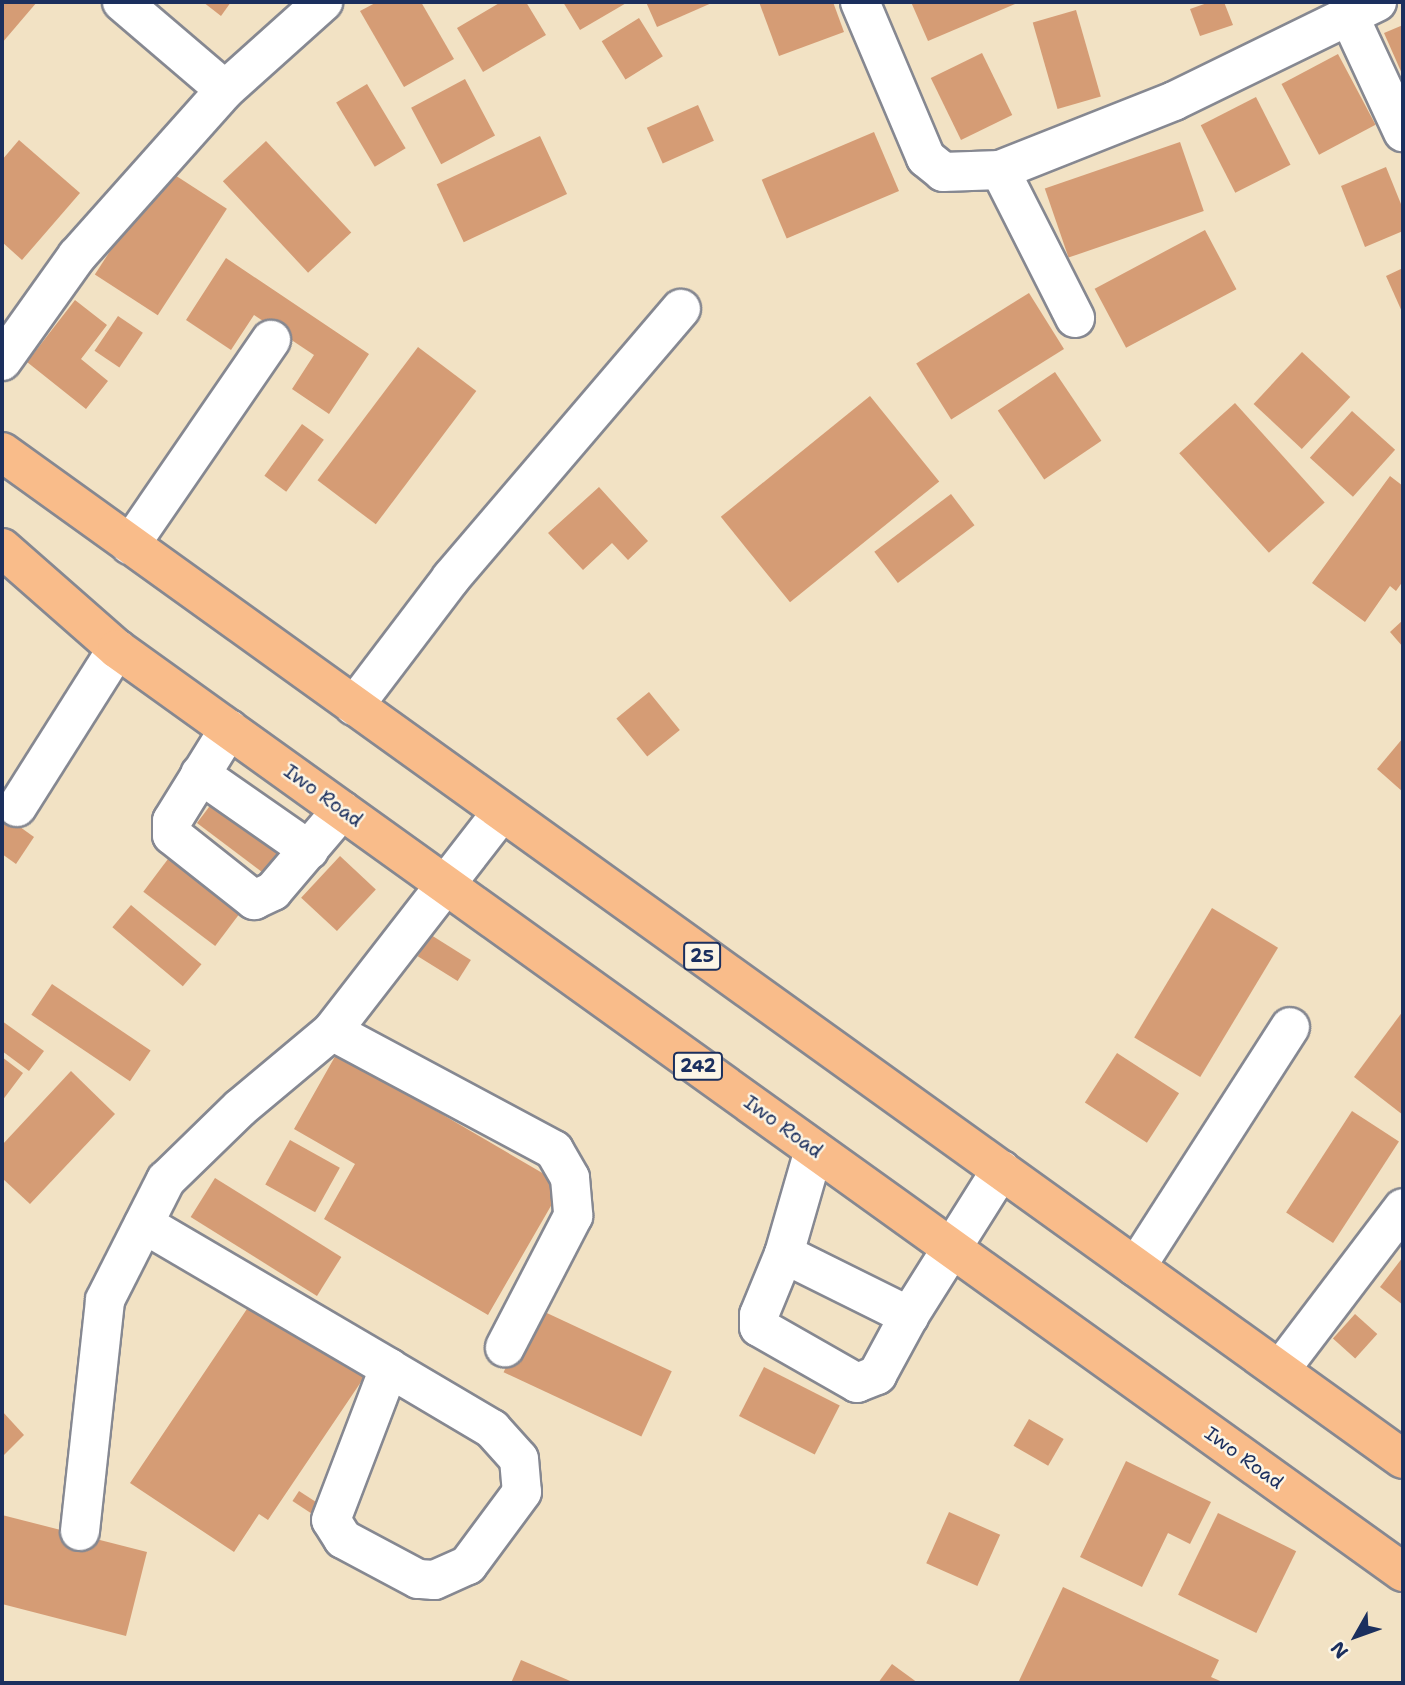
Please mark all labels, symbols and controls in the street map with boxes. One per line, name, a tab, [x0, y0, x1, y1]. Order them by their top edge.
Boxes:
street label: Iwo Road	[279, 760, 367, 832]
road number: 25	[683, 942, 721, 971]
road number: 242	[672, 1051, 724, 1080]
street label: Iwo Road	[739, 1091, 827, 1163]
street label: Iwo Road	[1200, 1422, 1288, 1494]
north arrow	[1321, 1601, 1391, 1671]
text: N	[1325, 1636, 1354, 1664]

